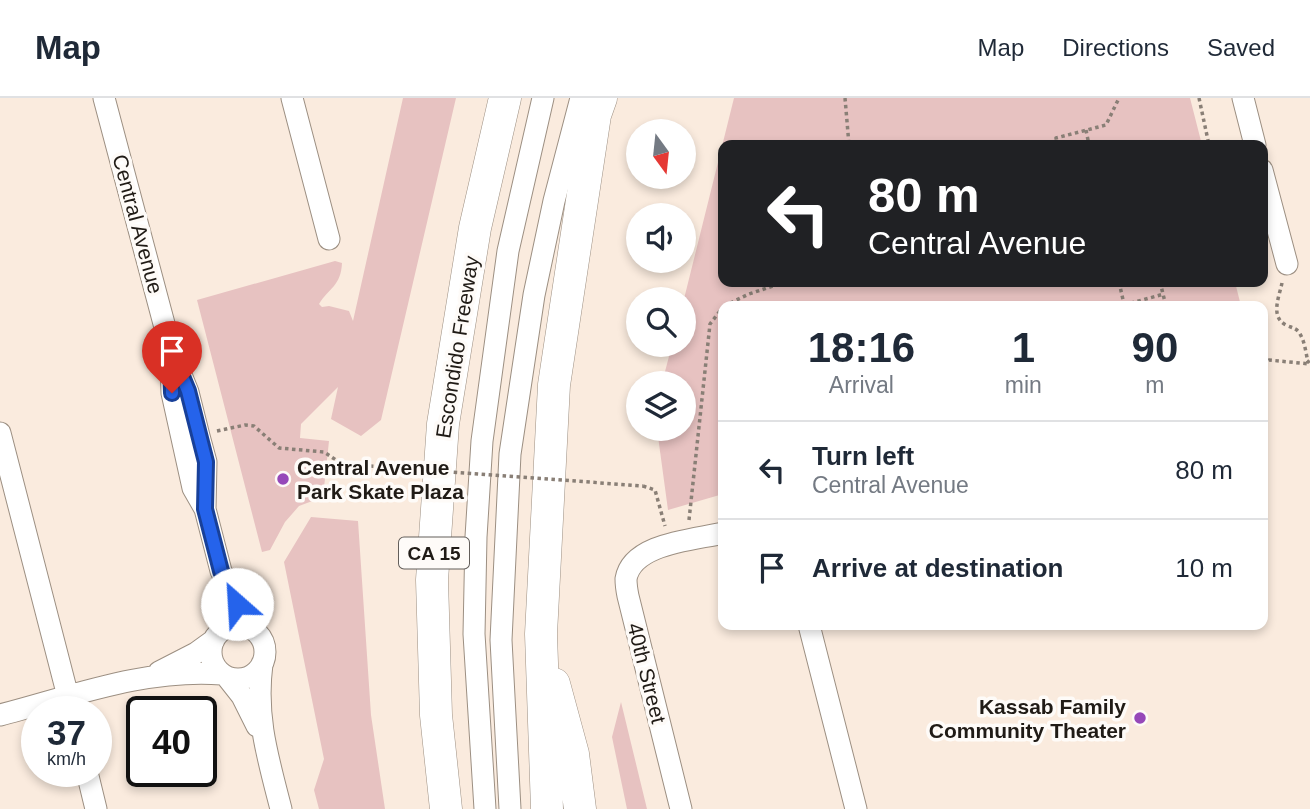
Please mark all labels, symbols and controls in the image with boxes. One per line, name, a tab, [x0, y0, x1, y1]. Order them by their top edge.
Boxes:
text: Map	[35, 29, 101, 66]
text: Map	[978, 34, 1024, 61]
text: Directions	[1062, 34, 1169, 61]
text: Saved	[1207, 34, 1275, 61]
north arrow	[626, 119, 696, 189]
map controls	[626, 119, 696, 441]
street label: Central Avenue	[108, 152, 168, 296]
icon: left	[753, 168, 844, 259]
text: 80 m	[868, 168, 980, 222]
button: sound	[626, 203, 696, 273]
text: Central Avenue	[868, 225, 1086, 261]
street label: Escondido Freeway	[431, 254, 483, 440]
button: search	[626, 287, 696, 357]
pin	[142, 321, 202, 393]
text: 18:16	[808, 324, 915, 371]
text: 1	[1012, 324, 1035, 371]
text: 90	[1132, 324, 1178, 371]
icon: arrive	[153, 332, 191, 370]
button: layers	[626, 371, 696, 441]
text: Arrival	[829, 372, 894, 398]
text: min	[1005, 372, 1042, 398]
text: m	[1145, 372, 1164, 398]
text: Turn left	[812, 441, 914, 471]
icon: left	[753, 451, 791, 489]
text: 80 m	[1175, 455, 1233, 485]
place label: Central Avenue Park Skate Plaza	[297, 456, 464, 503]
marker: Central Avenue Park Skate Plaza	[275, 471, 291, 487]
text: Central Avenue	[812, 472, 969, 498]
road number: CA 15	[399, 538, 469, 568]
icon: arrive	[753, 549, 791, 587]
text: Arrive at destination	[812, 553, 1063, 583]
text: 10 m	[1175, 553, 1233, 583]
position arrow	[200, 567, 274, 641]
street label: 40th Street	[623, 620, 671, 726]
place label: Kassab Family Community Theater	[929, 695, 1126, 742]
speed limit sign: 40	[126, 696, 217, 787]
marker: Kassab Family Community Theater	[1132, 710, 1148, 726]
text: 37	[47, 713, 86, 752]
text: km/h	[47, 749, 86, 769]

